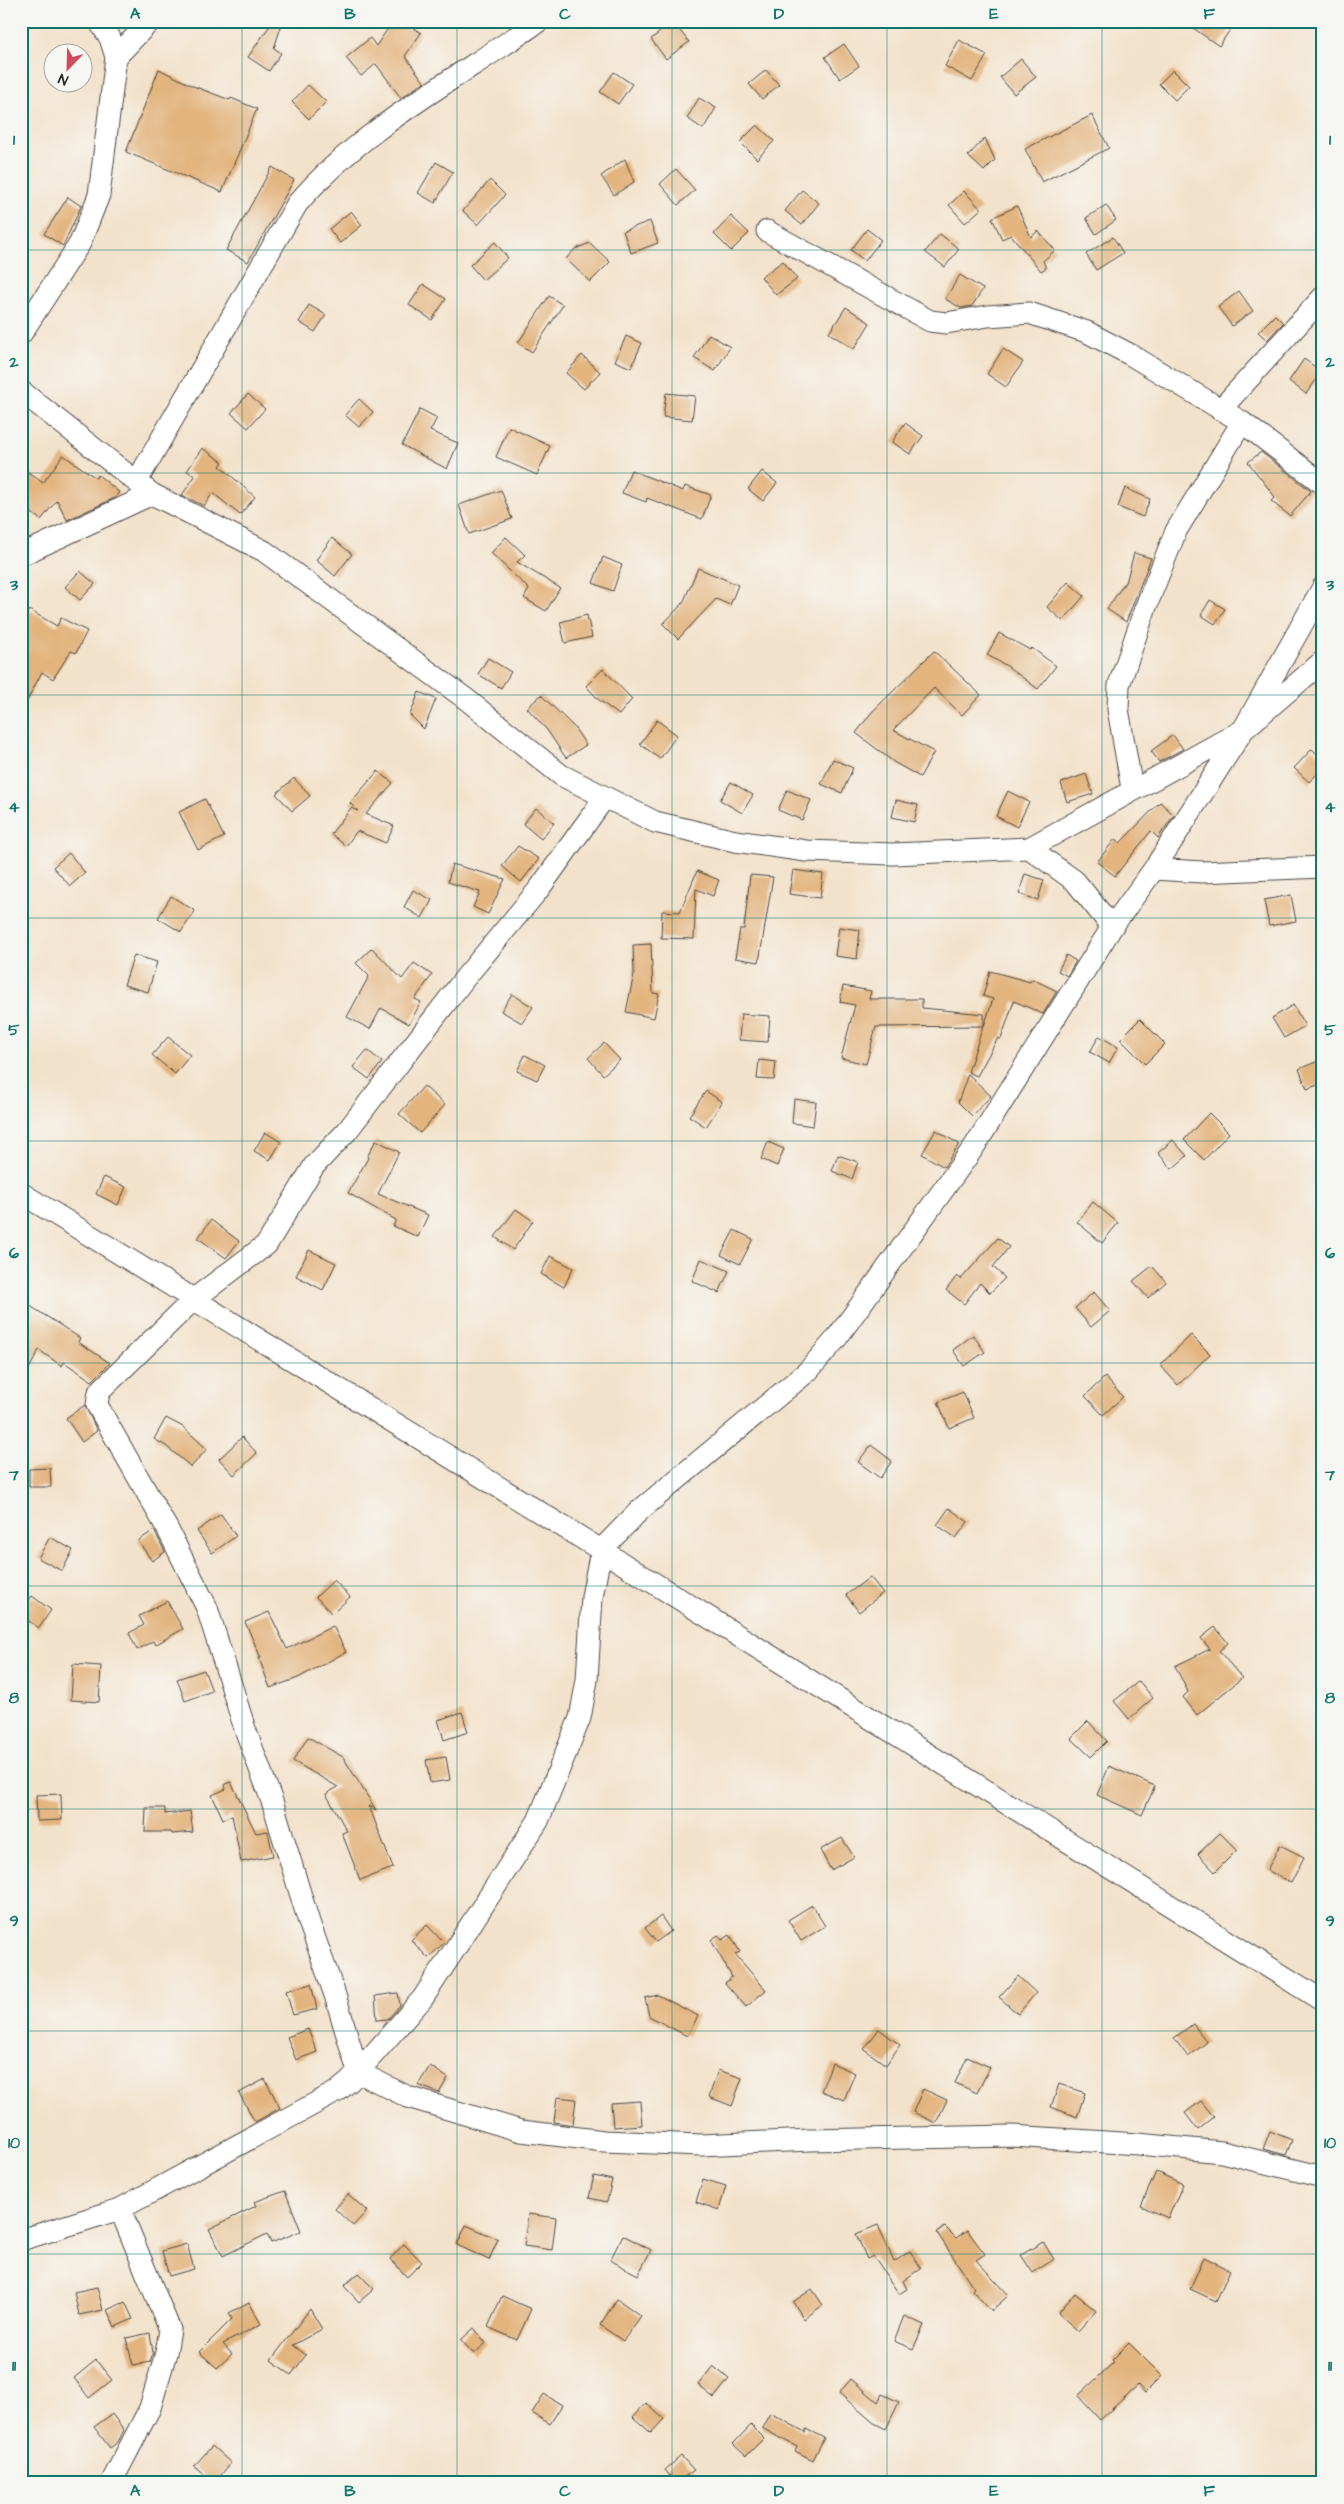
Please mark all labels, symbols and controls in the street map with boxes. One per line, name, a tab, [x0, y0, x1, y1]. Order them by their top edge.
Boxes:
text: A	[130, 3, 141, 25]
text: B	[344, 3, 356, 25]
text: C	[559, 3, 571, 25]
text: D	[774, 3, 785, 25]
text: E	[989, 3, 999, 25]
text: F	[1203, 3, 1215, 25]
north arrow	[42, 42, 92, 92]
text: N	[55, 68, 71, 90]
text: 1	[13, 129, 16, 151]
text: 1	[1329, 129, 1332, 151]
text: 2	[8, 351, 19, 373]
text: 2	[1324, 351, 1335, 373]
text: 3	[9, 574, 19, 596]
text: 3	[1325, 574, 1335, 596]
text: 4	[9, 796, 20, 818]
text: 4	[1325, 796, 1336, 818]
text: 5	[8, 1019, 20, 1041]
text: 5	[1324, 1019, 1336, 1041]
text: 6	[9, 1242, 19, 1264]
text: 6	[1325, 1242, 1335, 1264]
text: 7	[8, 1464, 19, 1486]
text: 7	[1324, 1464, 1335, 1486]
text: 8	[9, 1687, 20, 1709]
text: 8	[1325, 1687, 1336, 1709]
text: 9	[9, 1910, 19, 1932]
text: 9	[1325, 1910, 1335, 1932]
text: 10	[8, 2132, 20, 2154]
text: 10	[1324, 2132, 1336, 2154]
text: 11	[12, 2355, 17, 2377]
text: 11	[1328, 2355, 1333, 2377]
text: A	[130, 2480, 141, 2502]
text: B	[344, 2480, 356, 2502]
text: C	[559, 2480, 571, 2502]
text: D	[774, 2480, 785, 2502]
text: E	[989, 2480, 999, 2502]
text: F	[1203, 2480, 1215, 2502]

